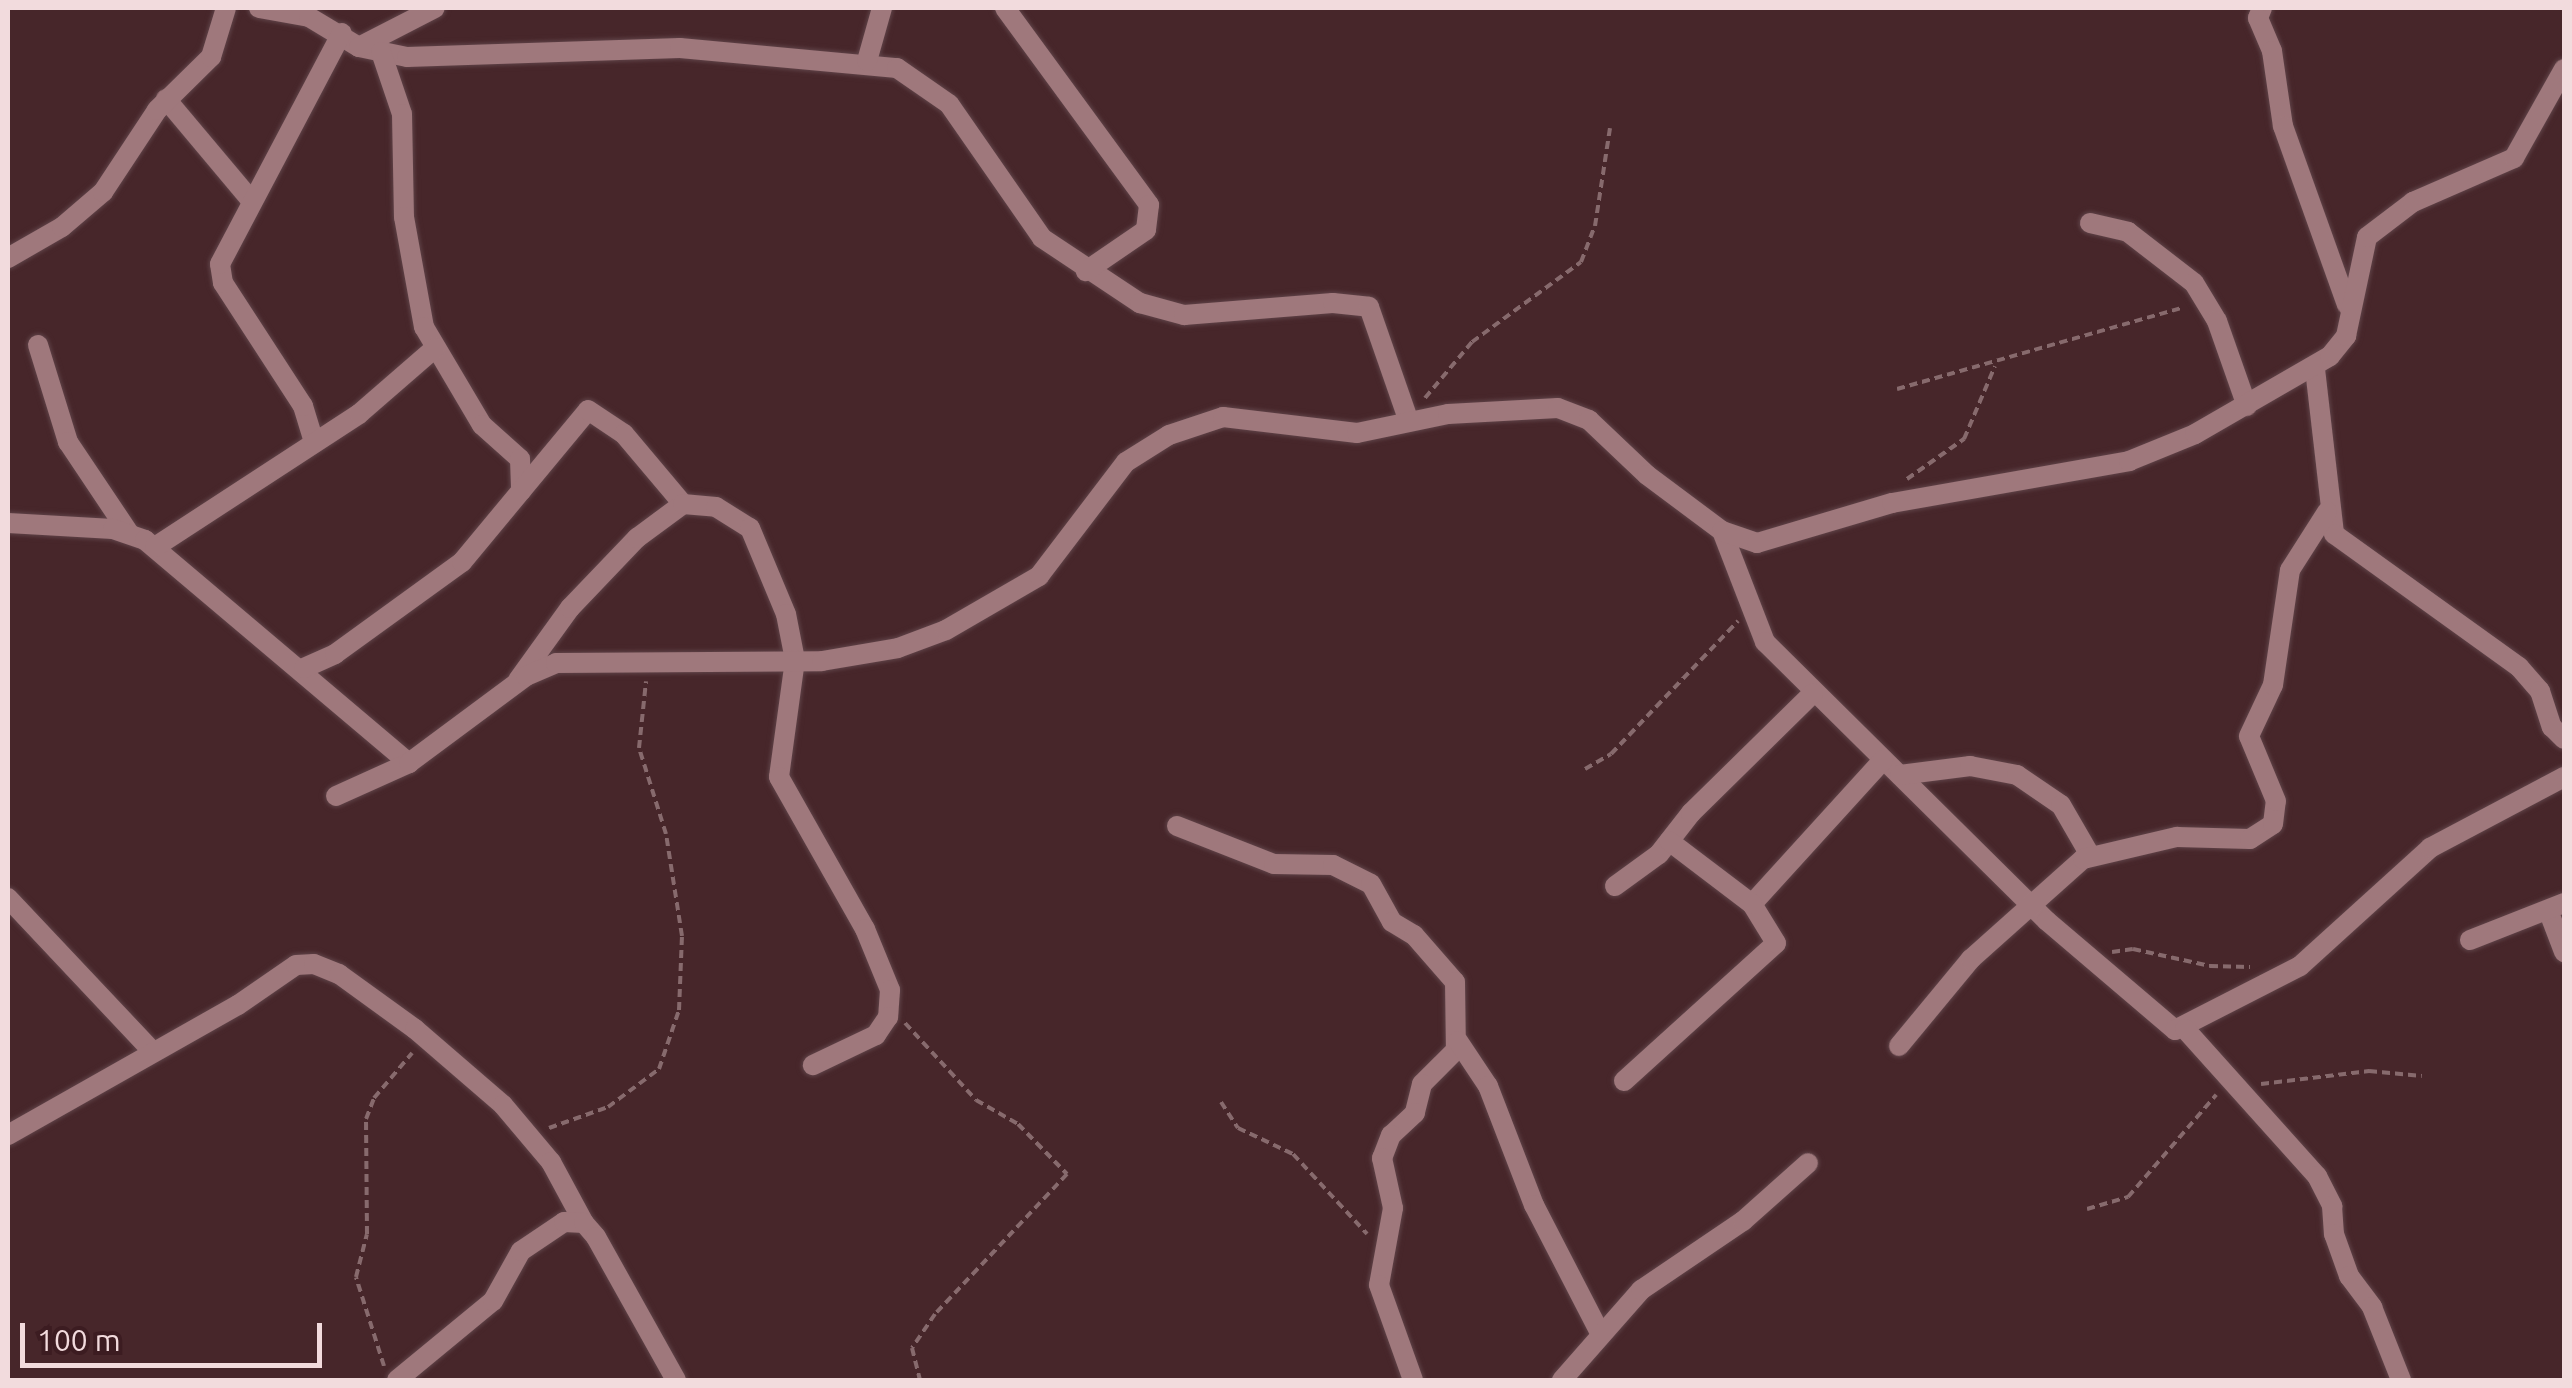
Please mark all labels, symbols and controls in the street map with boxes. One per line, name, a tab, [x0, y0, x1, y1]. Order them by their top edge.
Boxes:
scale bar	[25, 1303, 328, 1365]
text: 100 m	[37, 1323, 121, 1357]

